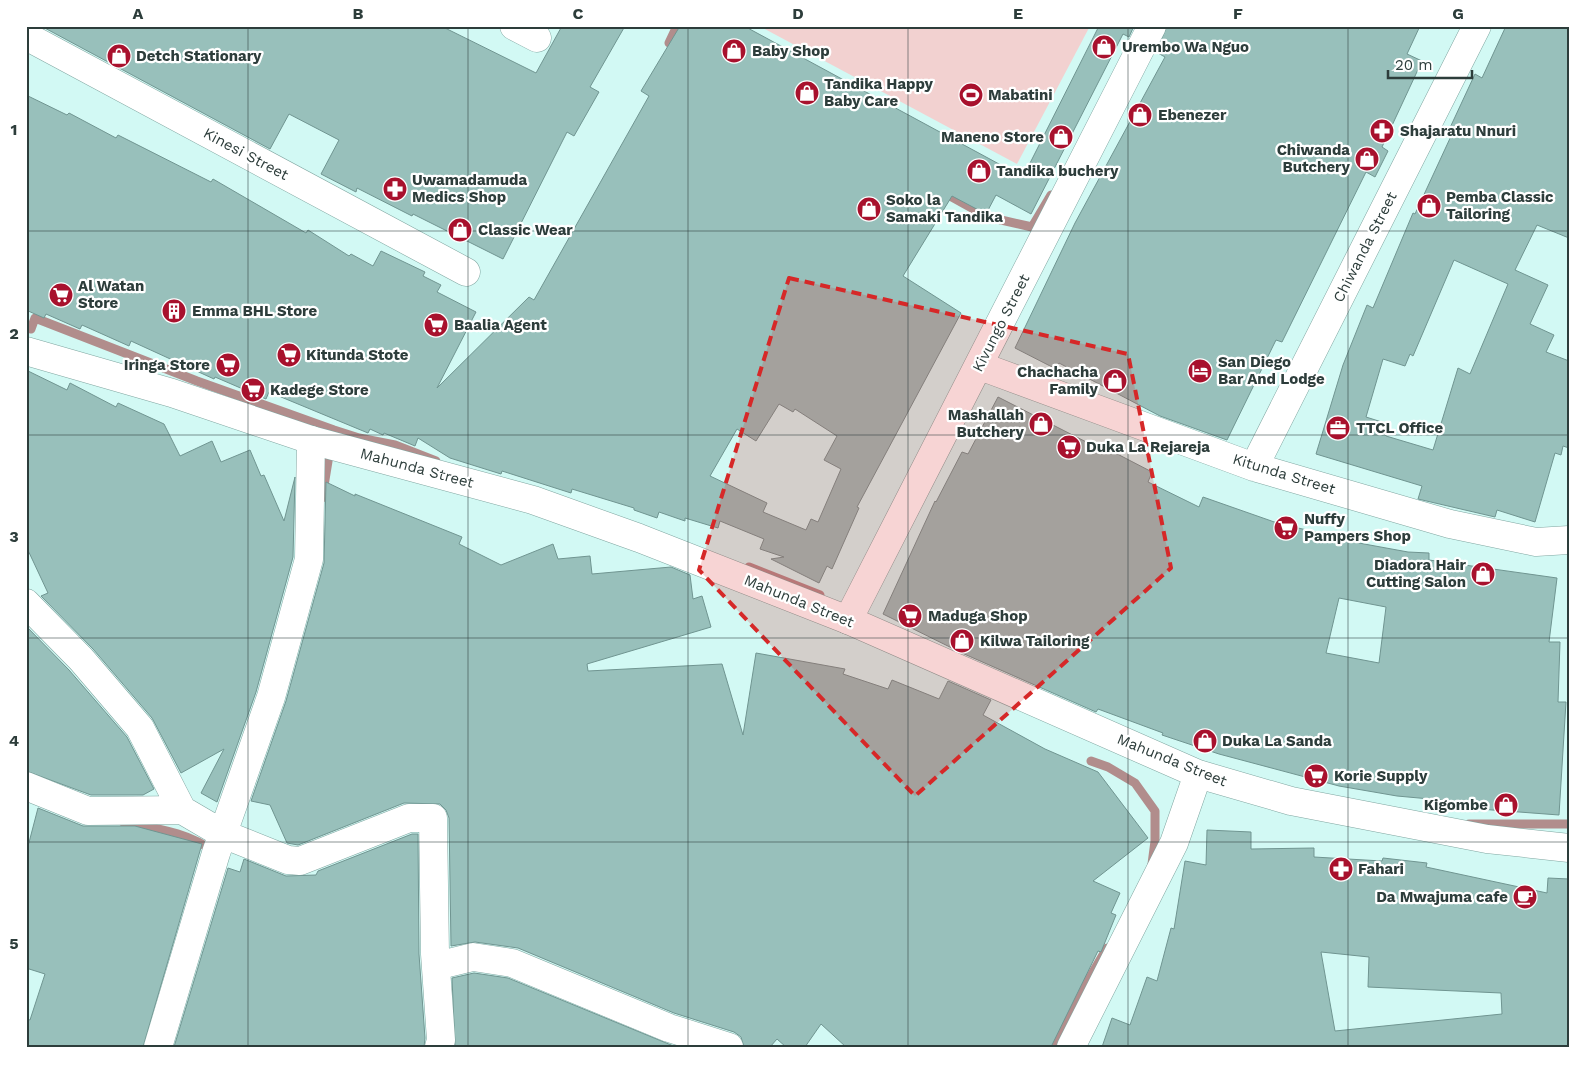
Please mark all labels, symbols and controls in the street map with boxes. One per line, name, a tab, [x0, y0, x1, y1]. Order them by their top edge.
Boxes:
text: A	[133, 4, 144, 23]
text: B	[353, 4, 364, 23]
text: C	[573, 4, 584, 23]
text: D	[792, 4, 804, 23]
text: E	[1013, 4, 1023, 23]
text: F	[1233, 4, 1243, 23]
text: G	[1452, 4, 1464, 23]
shop icon: Urembo Wa Nguo	[1091, 34, 1117, 60]
shop icon: Baby Shop	[721, 38, 747, 64]
place label: Urembo Wa Nguo	[1122, 38, 1249, 56]
place label: Baby Shop	[752, 42, 830, 60]
shop icon: Detch Stationary	[106, 43, 132, 69]
place label: Detch Stationary	[136, 47, 262, 65]
scale bar	[1388, 48, 1471, 80]
text: 20 m	[1395, 56, 1433, 74]
place label: Tandika Happy Baby Care	[824, 75, 934, 110]
shop icon: Tandika Happy Baby Care	[794, 80, 820, 106]
sports icon: Mabatini	[958, 82, 984, 108]
place label: Mabatini	[988, 86, 1053, 104]
shop icon: Ebenezer	[1127, 102, 1153, 128]
place label: Ebenezer	[1158, 106, 1227, 124]
pharmacy icon: Shajaratu Nnuri	[1369, 118, 1395, 144]
text: 1	[11, 120, 17, 139]
place label: Shajaratu Nnuri	[1400, 122, 1516, 140]
street label: Kinesi Street	[200, 124, 292, 184]
shop icon: Maneno Store	[1048, 124, 1074, 150]
place label: Maneno Store	[941, 128, 1044, 146]
place label: Chiwanda Butchery	[1277, 141, 1351, 176]
shop icon: Chiwanda Butchery	[1354, 146, 1380, 172]
shop icon: Tandika buchery	[966, 158, 992, 184]
place label: Tandika buchery	[996, 162, 1119, 180]
place label: Uwamadamuda Medics Shop	[412, 171, 527, 206]
pharmacy icon: Uwamadamuda Medics Shop	[382, 176, 408, 202]
street label: Chiwanda Street	[1329, 188, 1401, 305]
place label: Pemba Classic Tailoring	[1446, 188, 1554, 223]
place label: Soko la Samaki Tandika	[886, 191, 1003, 226]
shop icon: Pemba Classic Tailoring	[1416, 193, 1442, 219]
shop icon: Soko la Samaki Tandika	[856, 196, 882, 222]
shop icon: Classic Wear	[447, 217, 473, 243]
place label: Classic Wear	[478, 221, 573, 239]
street label: Kivungo Street	[969, 270, 1034, 375]
place label: Al Watan Store	[78, 277, 144, 312]
supermarket icon: Al Watan Store	[48, 282, 74, 308]
building icon: Emma BHL Store	[161, 298, 187, 324]
place label: Emma BHL Store	[192, 302, 317, 320]
supermarket icon: Baalia Agent	[423, 312, 449, 338]
place label: Baalia Agent	[454, 316, 547, 334]
text: 2	[9, 324, 19, 343]
supermarket icon: Kitunda Stote	[276, 342, 302, 368]
place label: Kitunda Stote	[306, 346, 409, 364]
supermarket icon: Iringa Store	[215, 352, 241, 378]
place label: San Diego Bar And Lodge	[1218, 353, 1325, 388]
place label: Iringa Store	[124, 356, 210, 374]
hotel icon: San Diego Bar And Lodge	[1187, 358, 1213, 384]
place label: Chachacha Family	[1017, 363, 1099, 398]
shop icon: Chachacha Family	[1102, 368, 1128, 394]
supermarket icon: Kadege Store	[240, 377, 266, 403]
place label: Kadege Store	[270, 381, 369, 399]
place label: Mashallah Butchery	[948, 406, 1025, 441]
shop icon: Mashallah Butchery	[1028, 411, 1054, 437]
office icon: TTCL Office	[1325, 415, 1351, 441]
place label: TTCL Office	[1356, 419, 1444, 437]
supermarket icon: Duka La Rejareja	[1056, 434, 1082, 460]
place label: Duka La Rejareja	[1086, 438, 1210, 456]
street label: Mahunda Street	[358, 444, 476, 492]
street label: Kitunda Street	[1230, 450, 1338, 498]
place label: Nuffy Pampers Shop	[1304, 510, 1411, 545]
supermarket icon: Nuffy Pampers Shop	[1273, 515, 1299, 541]
text: 3	[9, 527, 19, 546]
place label: Diadora Hair Cutting Salon	[1366, 556, 1467, 591]
shop icon: Diadora Hair Cutting Salon	[1470, 561, 1496, 587]
street label: Mahunda Street	[741, 571, 857, 631]
supermarket icon: Maduga Shop	[897, 603, 923, 629]
place label: Maduga Shop	[928, 607, 1028, 625]
shop icon: Kilwa Tailoring	[949, 628, 975, 654]
place label: Kilwa Tailoring	[980, 632, 1090, 650]
shop icon: Duka La Sanda	[1192, 728, 1218, 754]
street label: Mahunda Street	[1114, 730, 1230, 790]
text: 4	[9, 731, 19, 750]
place label: Duka La Sanda	[1222, 732, 1332, 750]
supermarket icon: Korie Supply	[1303, 763, 1329, 789]
place label: Korie Supply	[1334, 767, 1428, 785]
shop icon: Kigombe	[1493, 792, 1519, 818]
place label: Kigombe	[1424, 796, 1488, 814]
pharmacy icon: Fahari	[1328, 856, 1354, 882]
place label: Fahari	[1358, 860, 1404, 878]
cafe icon: Da Mwajuma cafe	[1512, 884, 1538, 910]
place label: Da Mwajuma cafe	[1376, 888, 1508, 906]
text: 5	[9, 934, 19, 953]

